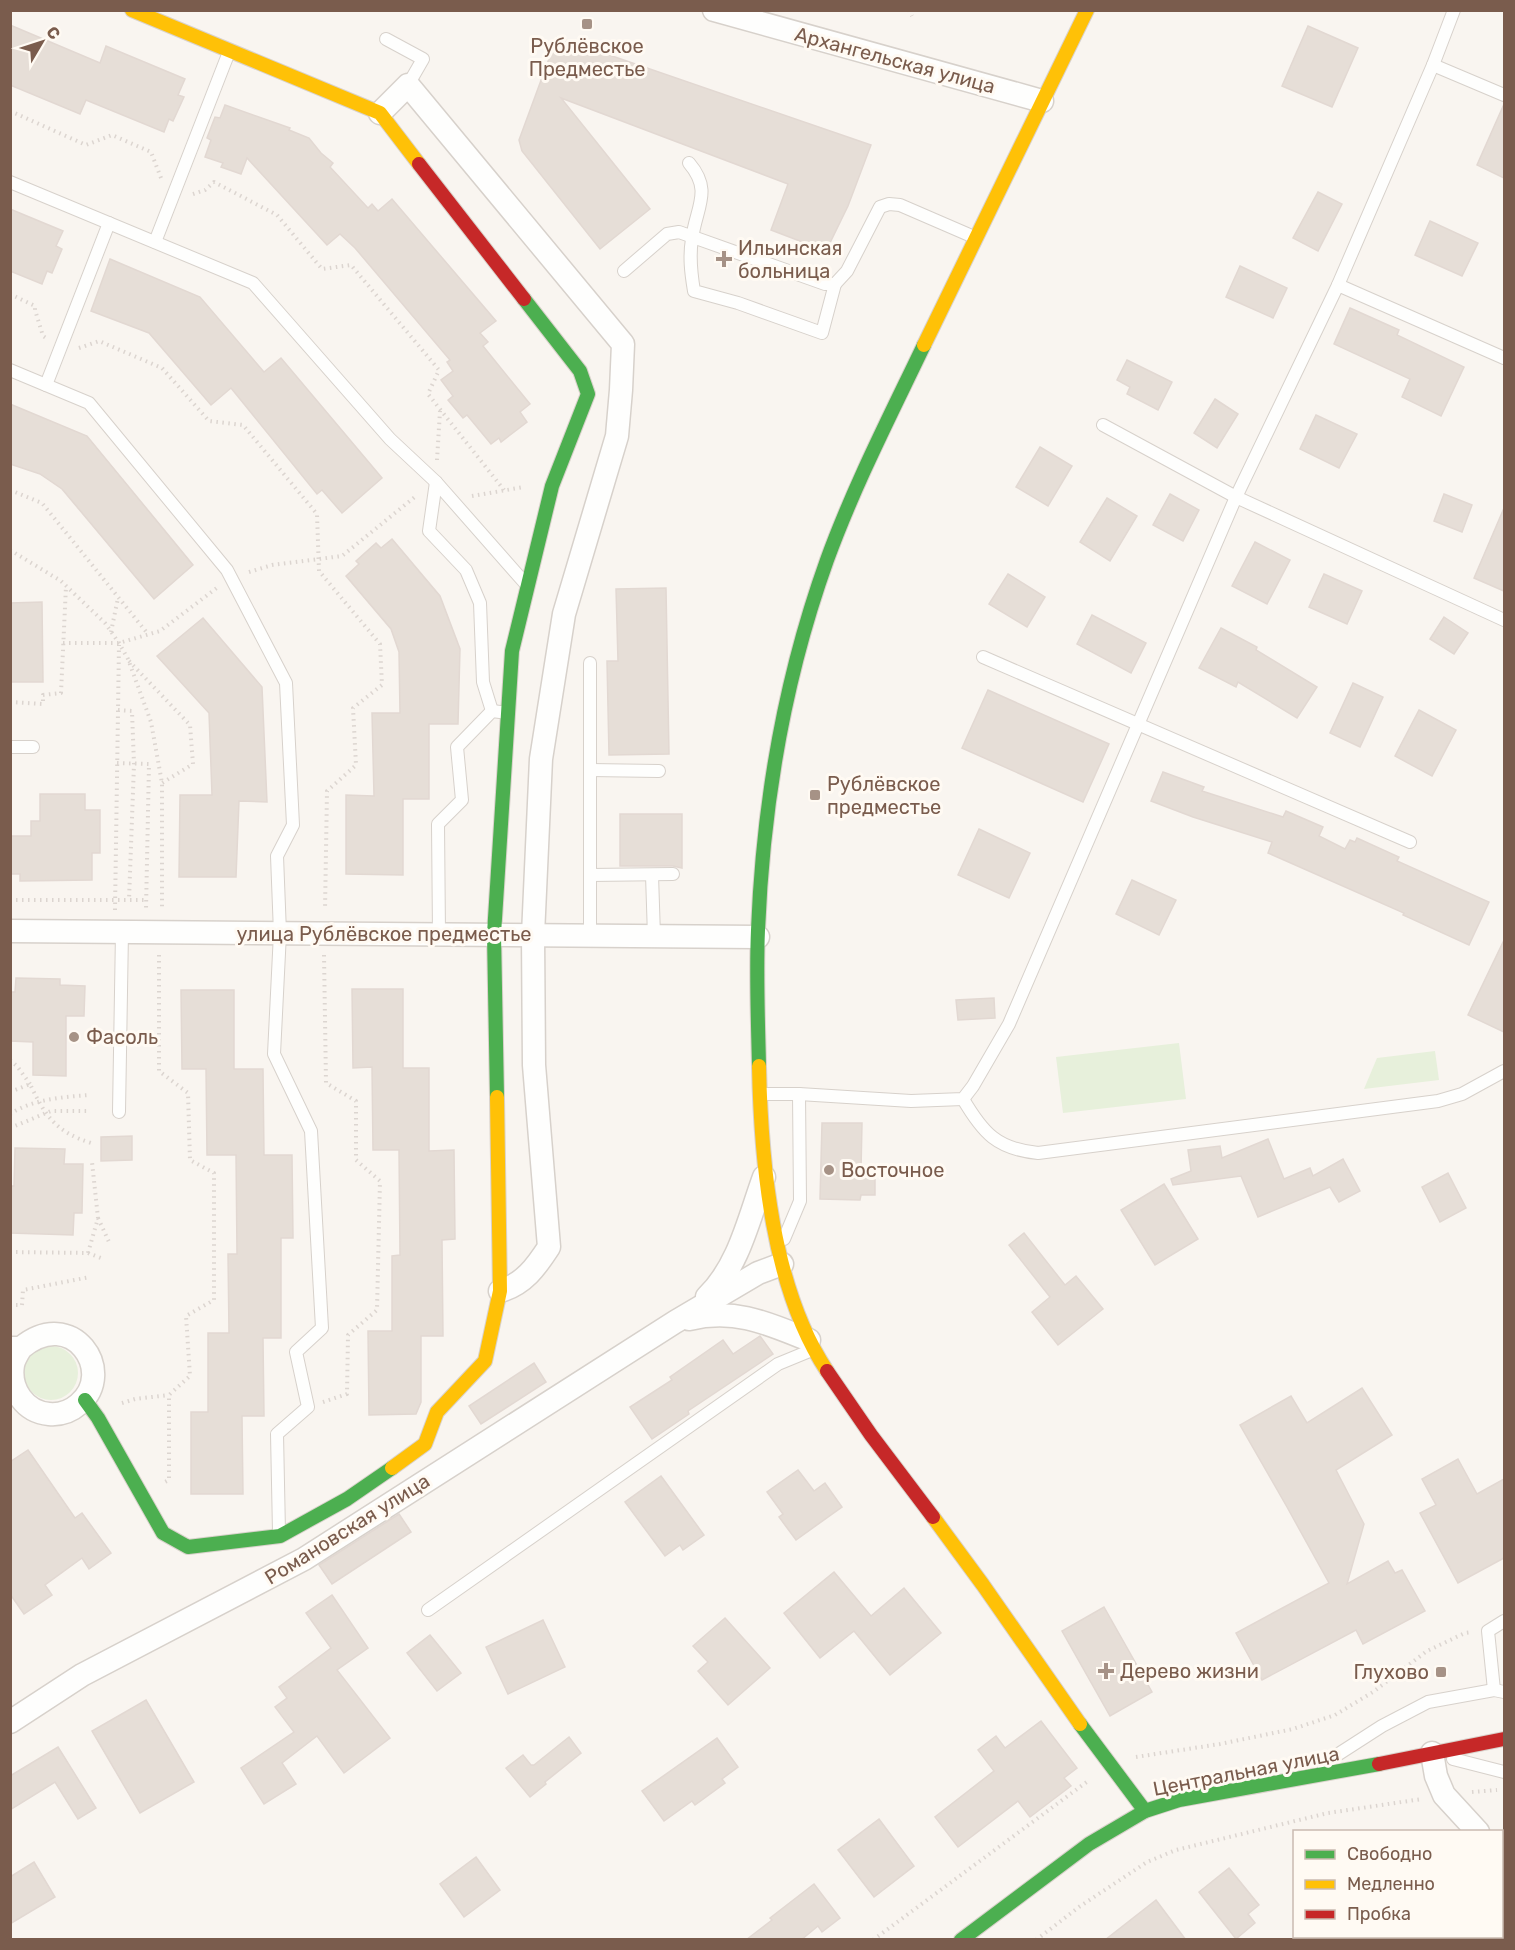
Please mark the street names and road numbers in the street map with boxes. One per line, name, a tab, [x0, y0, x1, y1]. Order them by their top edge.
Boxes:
street label: Архангельская улица	[792, 22, 998, 98]
street label: улица Рублёвское предместье	[236, 922, 532, 946]
street label: Романовская улица	[260, 1468, 434, 1590]
street label: Центральная улица	[1151, 1741, 1341, 1801]

